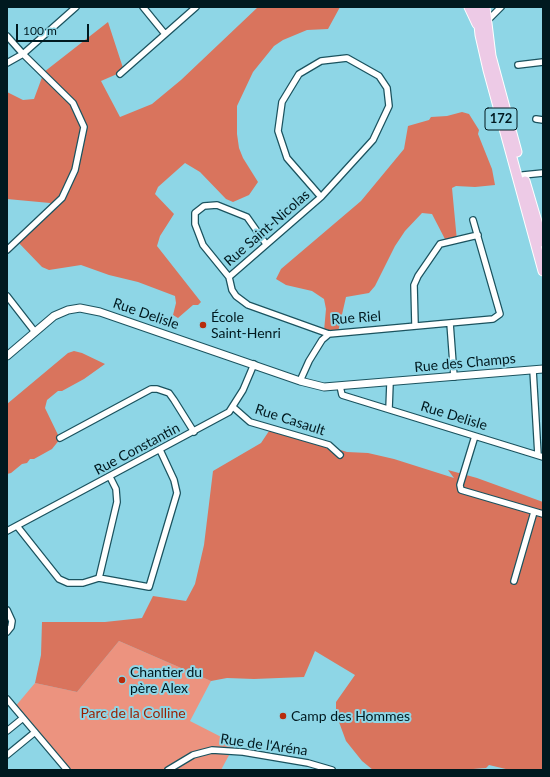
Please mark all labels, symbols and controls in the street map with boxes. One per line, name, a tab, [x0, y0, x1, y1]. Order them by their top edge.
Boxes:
scale bar	[18, 16, 91, 42]
text: 100 m	[23, 23, 57, 38]
road number: 172	[485, 108, 517, 130]
street label: Rue Saint-Nicolas	[221, 186, 313, 270]
street label: Rue Delisle	[111, 295, 181, 333]
street label: Rue Riel	[330, 308, 382, 328]
place label: École Saint-Henri	[211, 309, 281, 342]
marker: École Saint-Henri	[198, 320, 208, 330]
street label: Rue des Champs	[414, 350, 516, 376]
street label: Rue Delisle	[419, 398, 489, 434]
street label: Rue Casault	[253, 401, 327, 439]
street label: Rue Constantin	[91, 419, 183, 479]
place label: Chantier du père Alex	[130, 664, 202, 696]
marker: Chantier du père Alex	[117, 675, 127, 685]
park label: Parc de la Colline	[80, 705, 186, 721]
place label: Camp des Hommes	[291, 708, 410, 724]
marker: Camp des Hommes	[278, 711, 288, 721]
street label: Rue de l'Aréna	[219, 731, 309, 759]

